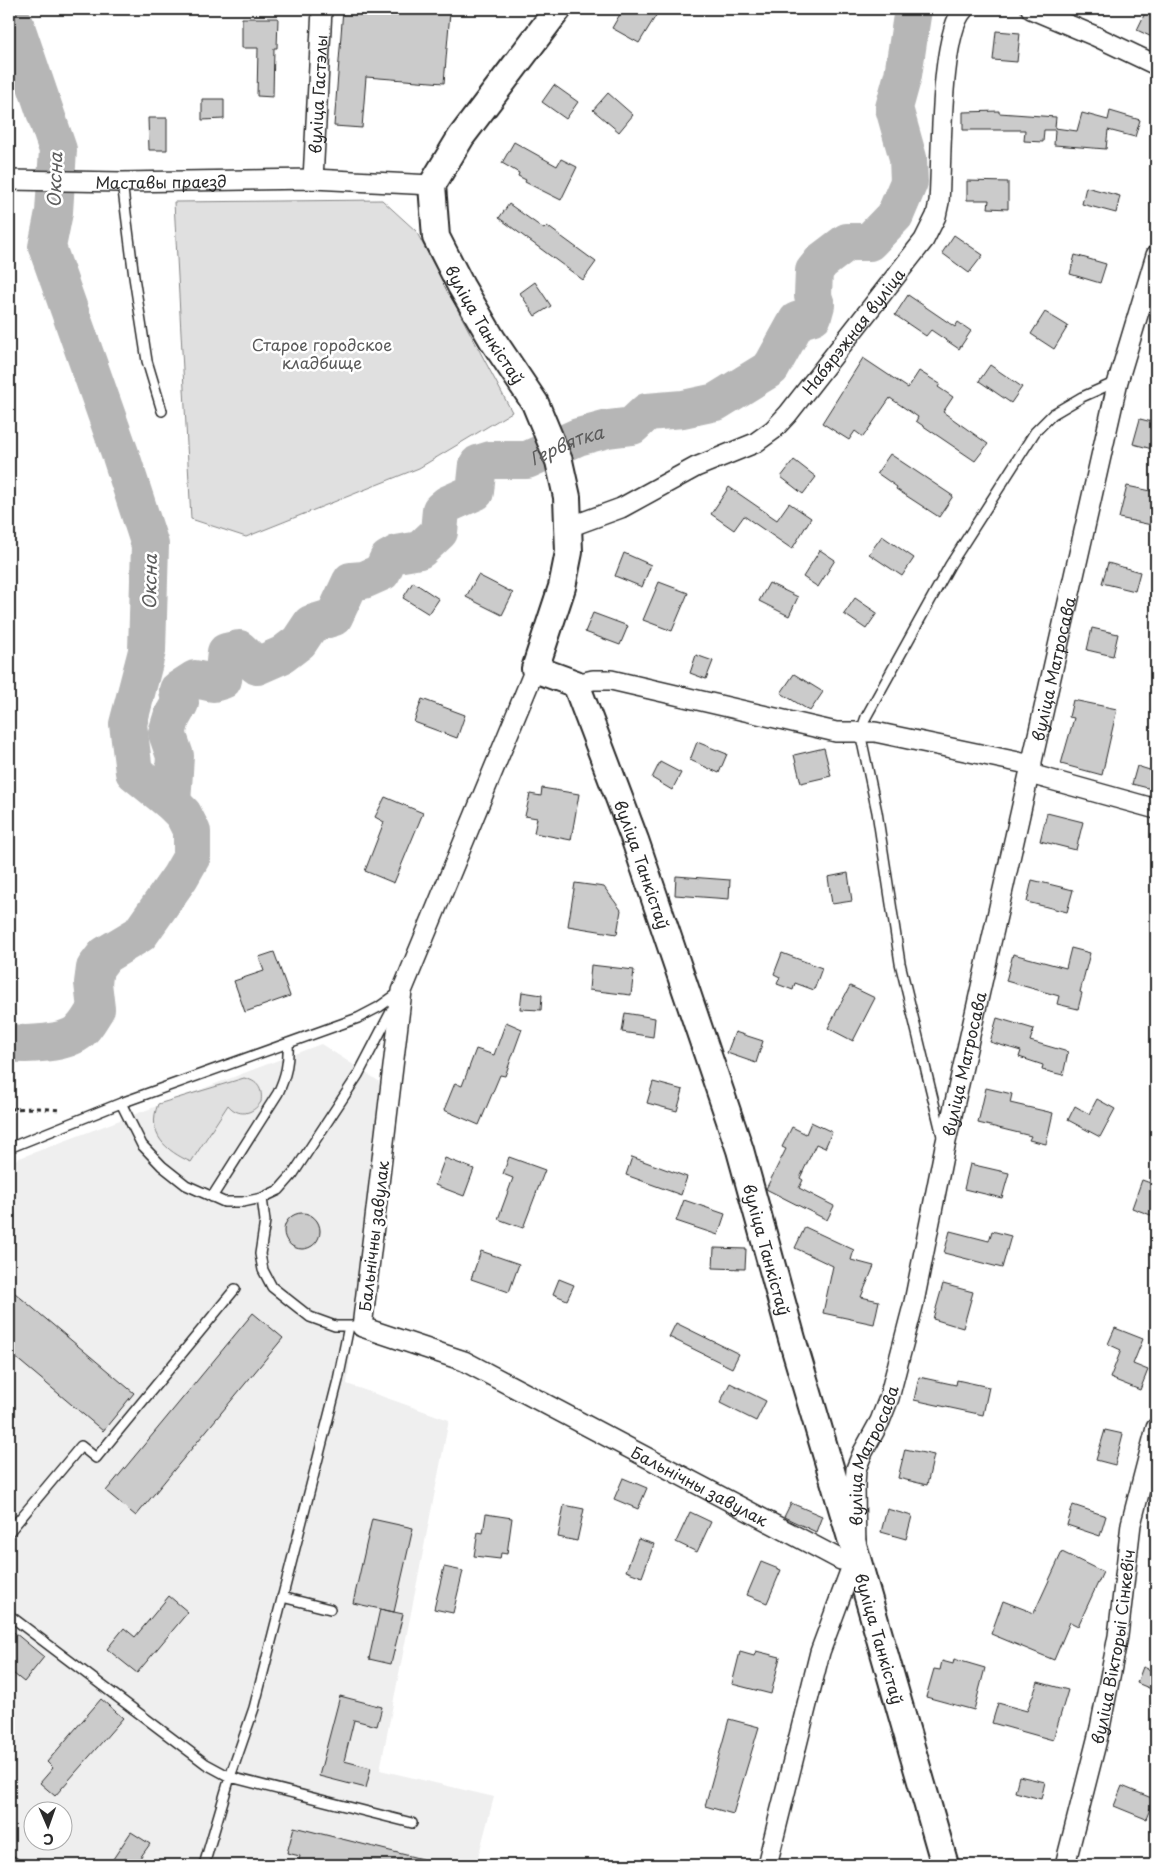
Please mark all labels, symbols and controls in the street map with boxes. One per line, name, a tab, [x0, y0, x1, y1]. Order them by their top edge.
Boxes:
street label: вуліца Гастэлы	[302, 34, 333, 154]
water label: Оксна	[40, 151, 68, 208]
street label: Маставы праезд	[95, 168, 227, 194]
street label: вуліца Танкістаў	[440, 260, 531, 388]
street label: Набярэжная вуліца	[796, 262, 910, 399]
park label: Старое городское кладбище	[252, 332, 392, 374]
water label: Гервятка	[525, 417, 607, 471]
water label: Оксна	[135, 553, 163, 610]
street label: вуліца Матросава	[1025, 594, 1081, 743]
street label: вуліца Танкістаў	[609, 796, 676, 932]
street label: вуліца Матросава	[936, 989, 992, 1138]
street label: Бальнічны завулак	[352, 1159, 394, 1313]
street label: вуліца Танкістаў	[738, 1181, 797, 1318]
street label: вуліца Матросава	[843, 1383, 904, 1526]
street label: Бальнічны завулак	[627, 1439, 773, 1532]
street label: вуліца Вікторыі Сінкевіч	[1084, 1548, 1140, 1746]
street label: вуліца Танкістаў	[850, 1570, 910, 1707]
north arrow	[22, 1802, 72, 1852]
text: С	[43, 1829, 54, 1850]

